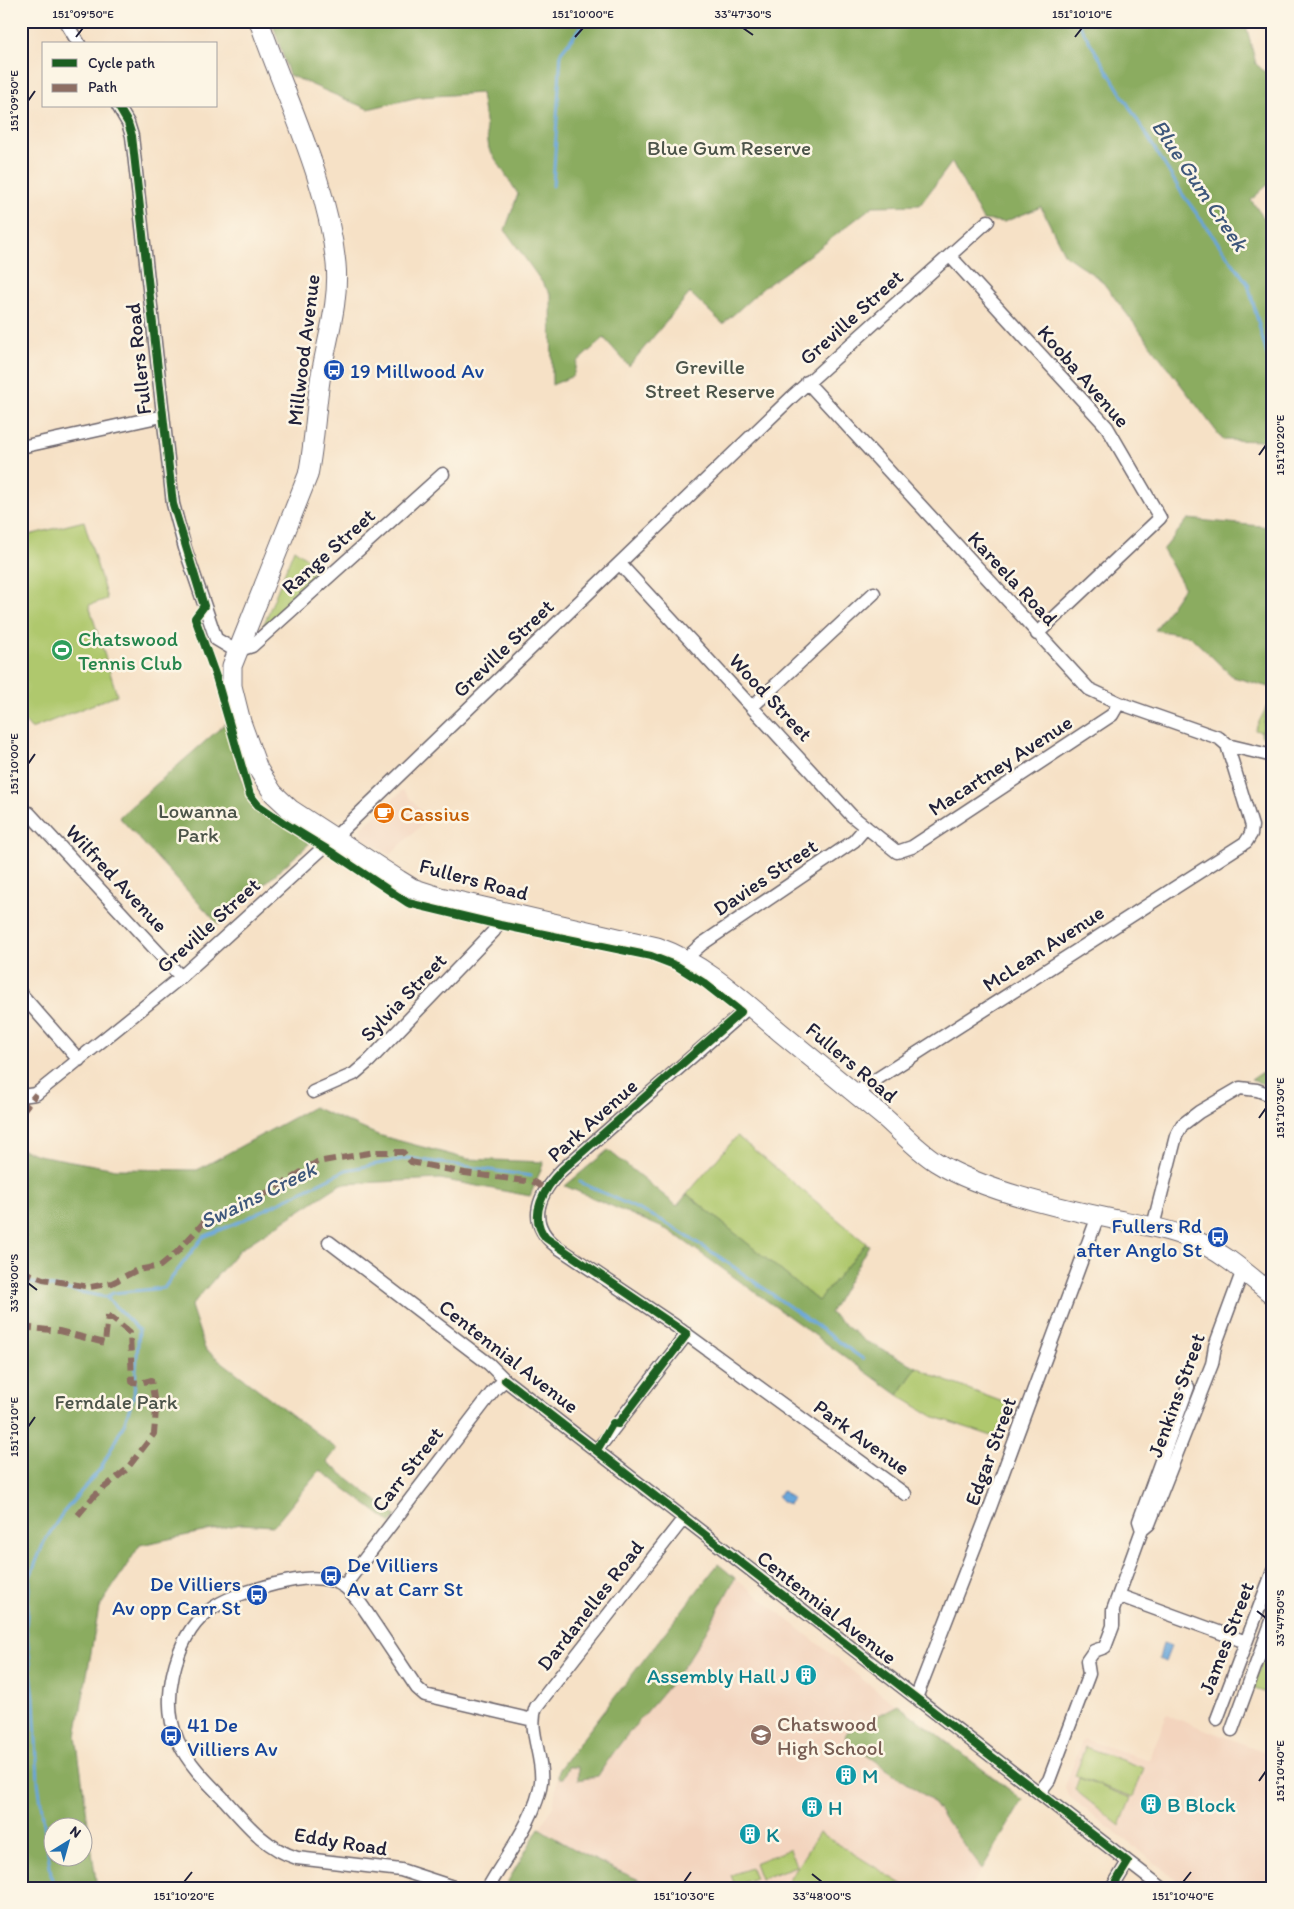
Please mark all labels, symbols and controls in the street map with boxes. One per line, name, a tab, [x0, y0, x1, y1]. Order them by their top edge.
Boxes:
text: 151°09'50"E	[52, 7, 114, 21]
text: 151°10'00"E	[552, 7, 614, 21]
text: 33°47'30"S	[714, 7, 772, 21]
text: 151°10'10"E	[1052, 7, 1112, 21]
legend	[42, 42, 218, 108]
text: Cycle path	[88, 54, 155, 72]
text: 151°09'50"E	[7, 70, 21, 132]
text: Path	[88, 78, 117, 96]
water label: Blue Gum Creek	[1146, 114, 1255, 257]
park label: Blue Gum Reserve	[647, 135, 811, 160]
street label: Greville Street	[794, 264, 908, 370]
street label: Millwood Avenue	[281, 273, 325, 427]
street label: Fullers Road	[120, 302, 156, 416]
street label: Kooba Avenue	[1033, 320, 1135, 432]
park label: Greville Street Reserve	[645, 354, 775, 403]
bus stop icon: 19 Millwood Av	[322, 358, 346, 382]
place label: 19 Millwood Av	[350, 358, 485, 383]
text: 151°10'20"E	[1273, 414, 1287, 475]
street label: Range Street	[276, 503, 380, 599]
street label: Kareela Road	[963, 526, 1063, 631]
street label: Greville Street	[447, 594, 559, 702]
place label: Chatswood Tennis Club	[78, 626, 182, 675]
sports icon: Chatswood Tennis Club	[50, 638, 74, 662]
street label: Wood Street	[724, 648, 818, 746]
street label: Macartney Avenue	[923, 709, 1077, 821]
text: 151°10'00"E	[7, 733, 21, 795]
park label: Lowanna Park	[158, 798, 238, 847]
cafe icon: Cassius	[372, 801, 396, 825]
place label: Cassius	[400, 801, 470, 826]
street label: Wilfred Avenue	[61, 819, 173, 937]
street label: Davies Street	[708, 833, 822, 921]
street label: Fullers Road	[417, 852, 531, 906]
street label: Greville Street	[151, 872, 265, 978]
street label: McLean Avenue	[977, 899, 1109, 997]
street label: Sylvia Street	[355, 948, 451, 1046]
street label: Fullers Road	[801, 1016, 903, 1108]
street label: Park Avenue	[542, 1073, 642, 1167]
text: 151°10'30"E	[1273, 1077, 1287, 1139]
water label: Swains Creek	[195, 1154, 322, 1235]
place label: Fullers Rd after Anglo St	[1076, 1213, 1202, 1262]
bus stop icon: Fullers Rd after Anglo St	[1206, 1225, 1230, 1249]
text: 33°48'00"S	[7, 1253, 21, 1312]
street label: Centennial Avenue	[434, 1294, 584, 1418]
street label: Jenkins Street	[1142, 1329, 1210, 1460]
park label: Ferndale Park	[54, 1389, 178, 1414]
street label: Edgar Street	[959, 1393, 1021, 1509]
street label: Park Avenue	[809, 1394, 915, 1480]
text: 151°10'10"E	[7, 1397, 21, 1457]
street label: Carr Street	[366, 1421, 448, 1517]
street label: Dardanelles Road	[531, 1534, 649, 1675]
street label: Centennial Avenue	[752, 1545, 902, 1669]
place label: De Villiers Av at Carr St	[347, 1552, 463, 1601]
bus stop icon: De Villiers Av at Carr St	[319, 1564, 343, 1588]
place label: De Villiers Av opp Carr St	[112, 1571, 241, 1620]
street label: James Street	[1193, 1578, 1259, 1698]
bus stop icon: De Villiers Av opp Carr St	[245, 1583, 269, 1607]
text: 33°47'50"S	[1273, 1589, 1287, 1646]
place label: Assembly Hall J	[647, 1663, 790, 1688]
building icon: Assembly Hall J	[794, 1663, 818, 1687]
place label: Chatswood High School	[777, 1711, 884, 1760]
place label: 41 De Villiers Av	[187, 1712, 278, 1761]
school or university icon: Chatswood High School	[749, 1723, 773, 1747]
bus stop icon: 41 De Villiers Av	[159, 1724, 183, 1748]
text: 151°10'40"E	[1273, 1740, 1287, 1802]
building icon: M	[834, 1763, 858, 1787]
place label: M	[862, 1763, 879, 1788]
building icon: B Block	[1139, 1792, 1163, 1816]
place label: B Block	[1167, 1792, 1236, 1817]
building icon: H	[800, 1795, 824, 1819]
place label: H	[828, 1795, 843, 1820]
north arrow	[42, 1816, 92, 1866]
street label: Eddy Road	[292, 1821, 390, 1861]
text: N	[67, 1822, 84, 1842]
building icon: K	[738, 1822, 762, 1846]
place label: K	[766, 1822, 780, 1847]
text: 151°10'20"E	[154, 1889, 215, 1903]
text: 151°10'30"E	[653, 1889, 715, 1903]
text: 33°48'00"S	[793, 1889, 852, 1903]
text: 151°10'40"E	[1152, 1889, 1214, 1903]

